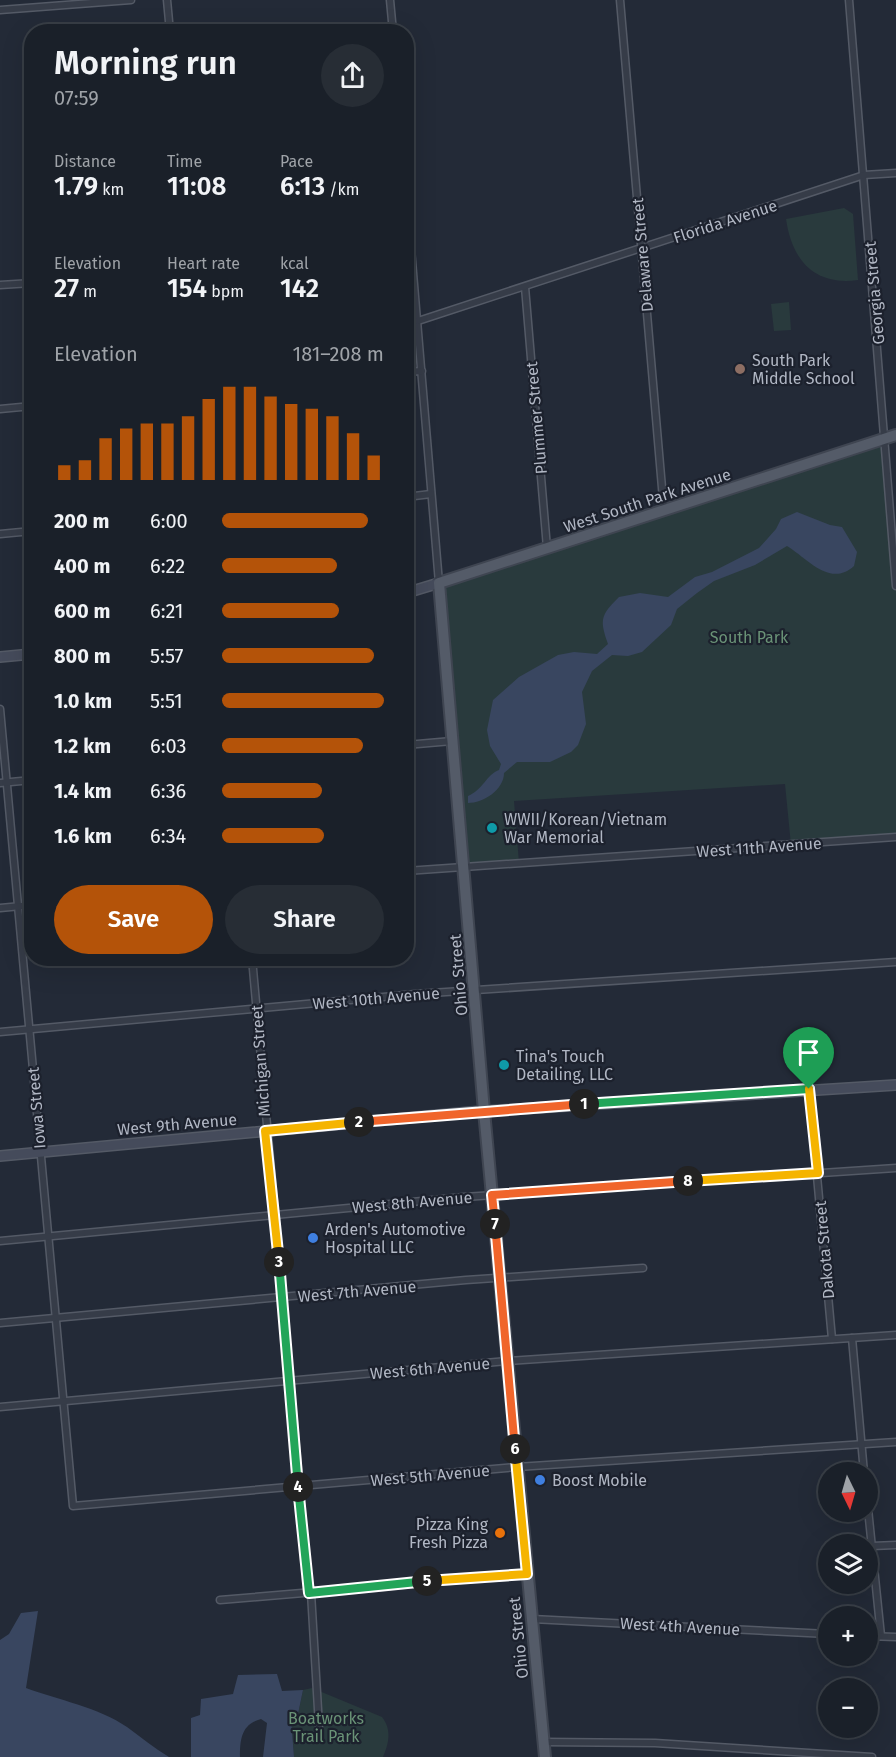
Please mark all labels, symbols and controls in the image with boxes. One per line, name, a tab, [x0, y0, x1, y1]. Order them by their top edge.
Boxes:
text: Morning run	[54, 43, 237, 83]
button: share	[321, 44, 384, 107]
text: 07:59	[54, 86, 99, 110]
text: Distance	[54, 152, 116, 171]
text: Time	[167, 152, 202, 171]
text: Pace	[280, 152, 313, 171]
text: 1.79	[54, 171, 98, 202]
text: 11:08	[167, 171, 227, 202]
text: 6:13	[280, 171, 325, 202]
text: km	[98, 180, 124, 199]
text: /km	[325, 180, 360, 199]
street label: Florida Avenue	[671, 196, 779, 247]
street label: Delaware Street	[628, 197, 657, 313]
street label: Georgia Street	[861, 240, 888, 345]
text: Elevation	[54, 254, 121, 273]
text: Heart rate	[167, 254, 240, 273]
text: kcal	[280, 254, 309, 273]
text: 27	[54, 273, 79, 304]
text: 154	[167, 273, 207, 304]
text: 142	[280, 273, 319, 304]
text: m	[79, 282, 97, 301]
text: bpm	[207, 282, 244, 301]
text: Elevation	[54, 342, 138, 366]
text: 181–208 m	[293, 342, 384, 366]
place label: South Park Middle School	[752, 351, 855, 388]
street label: Plummer Street	[522, 361, 551, 475]
marker: South Park Middle School	[733, 362, 747, 376]
street label: West South Park Avenue	[561, 464, 733, 537]
text: 200 m	[54, 509, 109, 533]
text: 6:00	[150, 509, 188, 533]
text: 400 m	[54, 554, 110, 578]
text: 6:22	[150, 554, 185, 578]
text: 600 m	[54, 599, 110, 623]
text: 6:21	[150, 599, 184, 623]
park label: South Park	[710, 628, 789, 647]
text: 800 m	[54, 644, 111, 668]
text: 5:57	[150, 644, 183, 668]
text: 1.0 km	[54, 689, 112, 713]
text: 5:51	[150, 689, 183, 713]
text: 1.2 km	[54, 734, 111, 758]
text: 6:03	[150, 734, 186, 758]
text: 1.4 km	[54, 779, 112, 803]
text: 6:36	[150, 779, 186, 803]
place label: WWII/Korean/Vietnam War Memorial	[504, 810, 667, 847]
marker: WWII/Korean/Vietnam War Memorial	[485, 821, 499, 835]
text: 1.6 km	[54, 824, 112, 848]
text: 6:34	[150, 824, 186, 848]
street label: West 11th Avenue	[696, 834, 822, 861]
button: Save	[54, 885, 213, 954]
button: Share	[225, 885, 384, 954]
street label: Ohio Street	[445, 933, 472, 1017]
street label: West 10th Avenue	[312, 983, 440, 1014]
street label: Michigan Street	[247, 1004, 274, 1118]
pin	[783, 1027, 834, 1089]
icon: arrive	[792, 1036, 825, 1069]
place label: Tina's Touch Detailing, LLC	[516, 1047, 613, 1084]
marker: Tina's Touch Detailing, LLC	[497, 1058, 511, 1072]
street label: Iowa Street	[23, 1066, 50, 1149]
pin: 1	[569, 1089, 599, 1119]
text: 1	[580, 1094, 588, 1113]
pin: 2	[344, 1107, 374, 1137]
street label: West 9th Avenue	[116, 1110, 238, 1139]
text: 2	[355, 1112, 363, 1131]
pin: 8	[673, 1166, 703, 1196]
text: 8	[683, 1171, 693, 1190]
street label: West 8th Avenue	[351, 1188, 473, 1217]
street label: Dakota Street	[811, 1200, 838, 1300]
pin: 7	[480, 1209, 510, 1239]
text: 7	[491, 1214, 499, 1233]
place label: Arden's Automotive Hospital LLC	[325, 1220, 466, 1257]
marker: Arden's Automotive Hospital LLC	[306, 1231, 320, 1245]
pin: 3	[264, 1247, 294, 1277]
text: 3	[275, 1252, 283, 1271]
street label: West 7th Avenue	[297, 1277, 417, 1306]
street label: West 6th Avenue	[369, 1354, 491, 1383]
pin: 6	[500, 1434, 530, 1464]
text: 6	[510, 1439, 520, 1458]
street label: West 5th Avenue	[370, 1461, 490, 1490]
north arrow	[818, 1462, 878, 1522]
map controls	[818, 1462, 878, 1738]
place label: Boost Mobile	[552, 1471, 647, 1490]
pin: 4	[283, 1472, 313, 1502]
marker: Boost Mobile	[533, 1473, 547, 1487]
text: 4	[293, 1477, 303, 1496]
place label: Pizza King Fresh Pizza	[409, 1515, 489, 1552]
marker: Pizza King Fresh Pizza	[493, 1526, 507, 1540]
button: layers	[818, 1534, 878, 1594]
pin: 5	[412, 1566, 442, 1596]
text: 5	[423, 1571, 431, 1590]
street label: Ohio Street	[505, 1596, 532, 1680]
button: +	[818, 1606, 878, 1666]
street label: West 4th Avenue	[619, 1614, 741, 1639]
button: −	[818, 1678, 878, 1738]
park label: Boatworks Trail Park	[288, 1709, 364, 1746]

